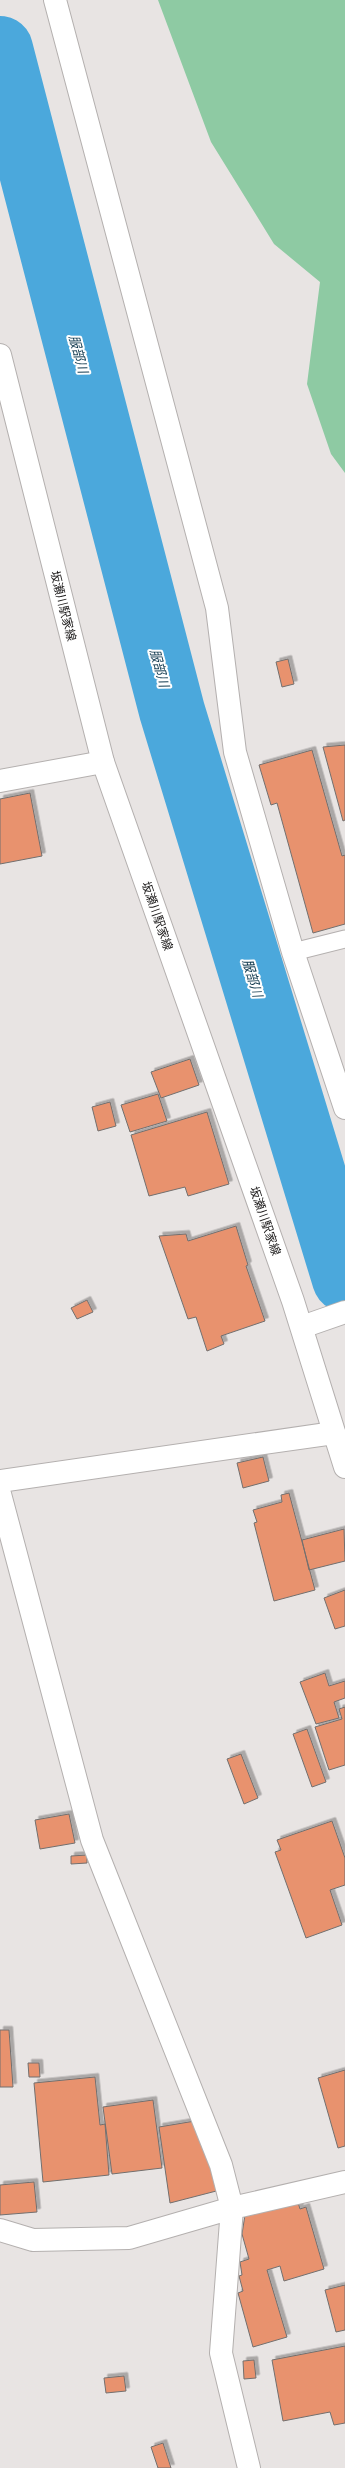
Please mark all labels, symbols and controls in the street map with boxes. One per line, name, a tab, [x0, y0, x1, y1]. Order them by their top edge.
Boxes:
water label: 服部川	[64, 333, 93, 377]
street label: 坂瀬川駅家線	[46, 569, 80, 643]
water label: 服部川	[145, 647, 174, 691]
street label: 坂瀬川駅家線	[137, 879, 177, 953]
water label: 服部川	[238, 957, 268, 1001]
street label: 坂瀬川駅家線	[245, 1184, 285, 1258]

